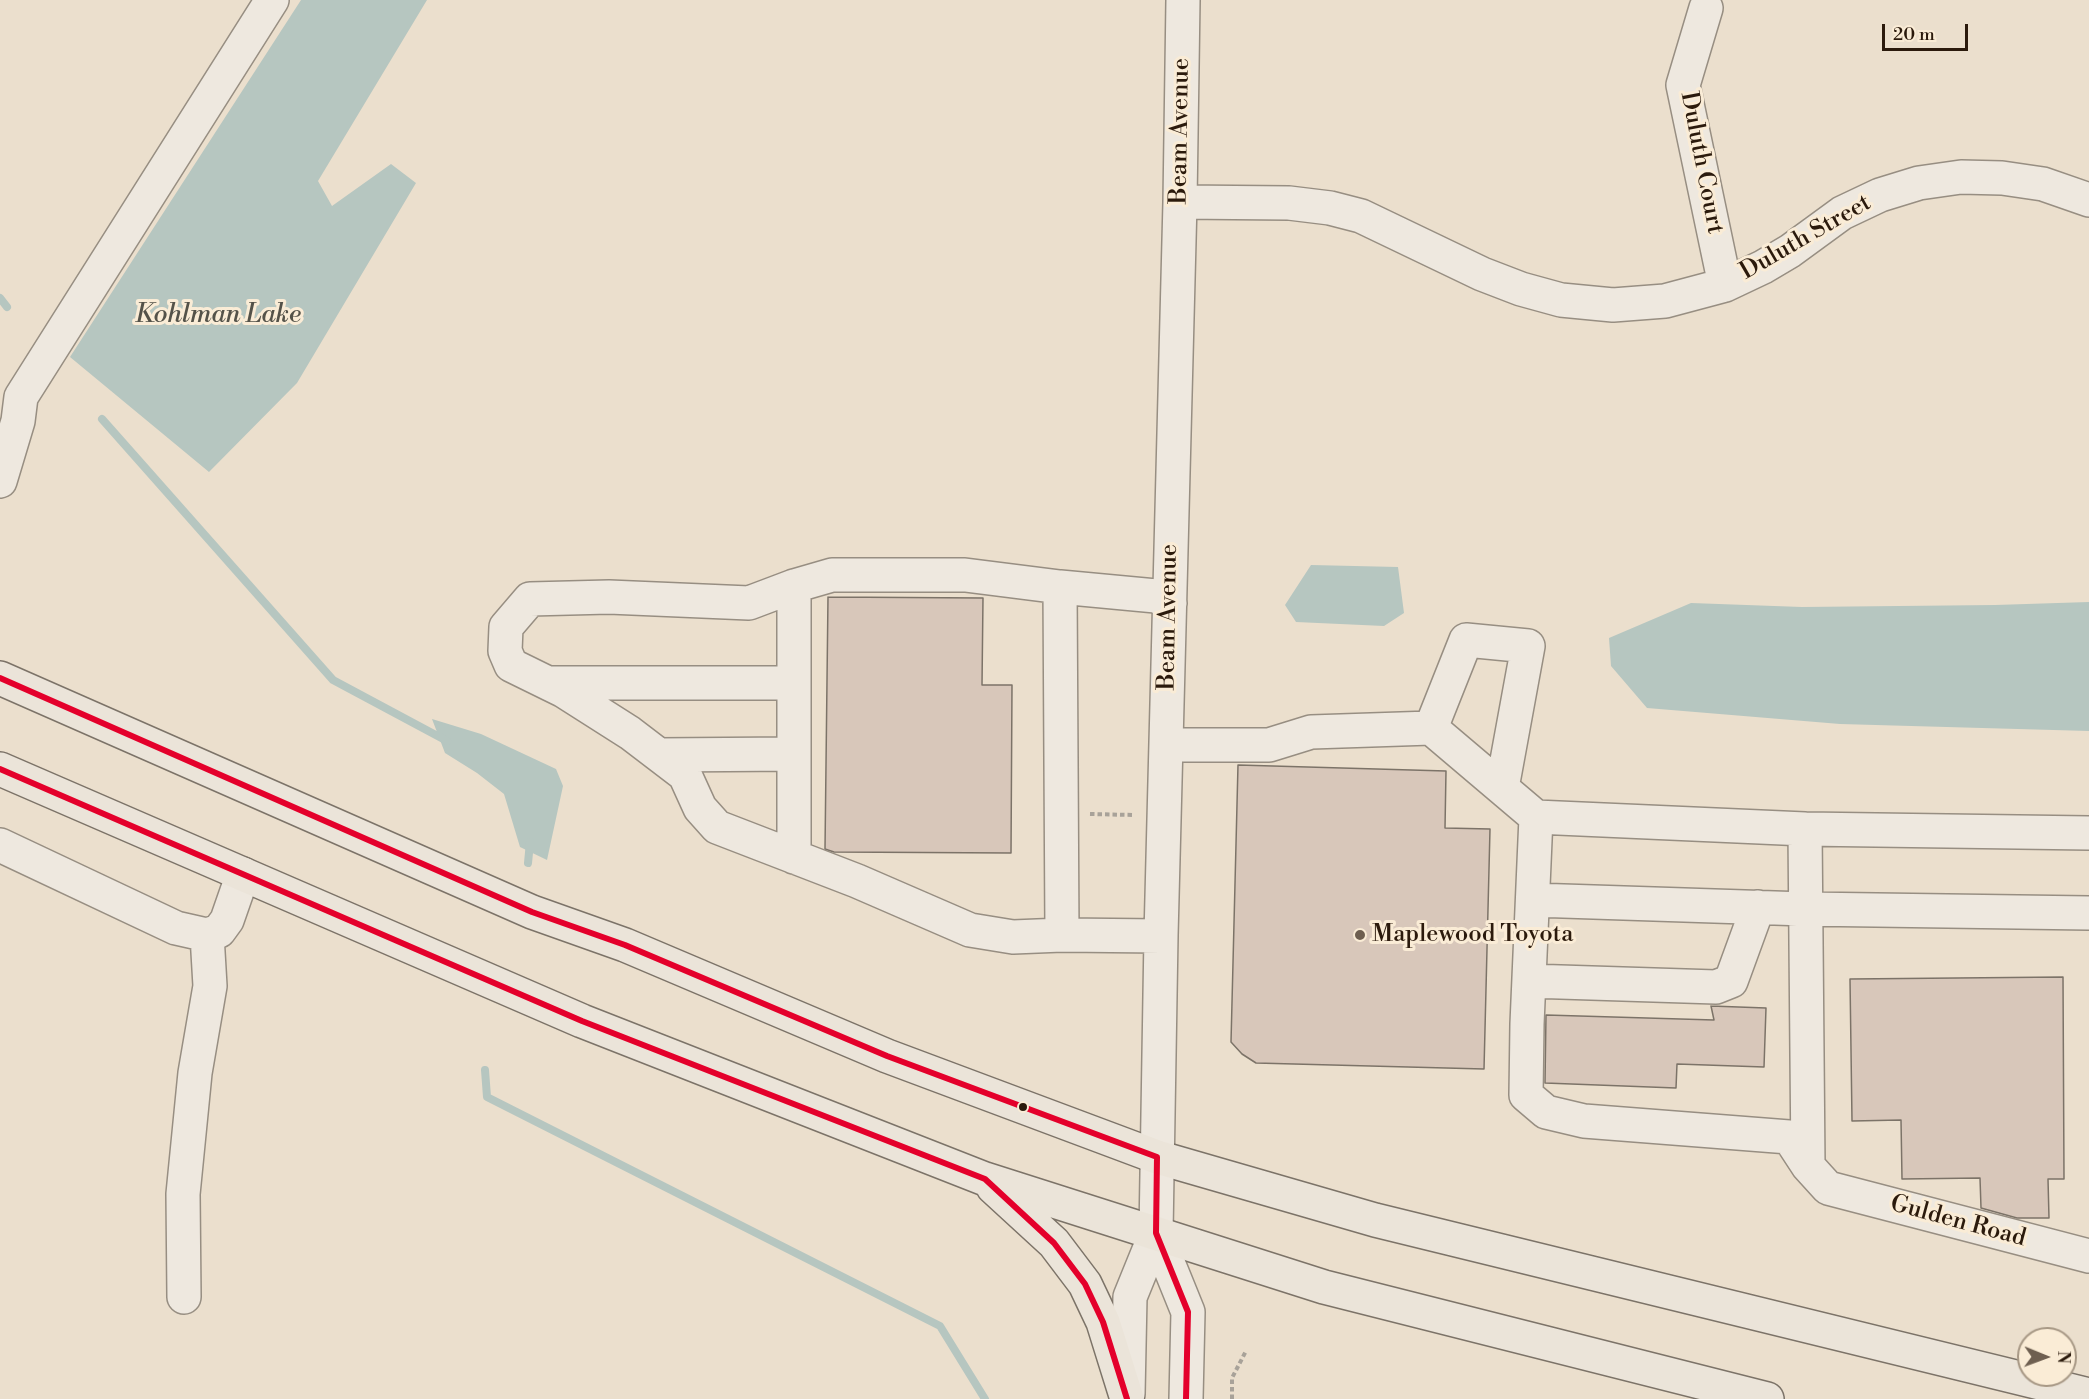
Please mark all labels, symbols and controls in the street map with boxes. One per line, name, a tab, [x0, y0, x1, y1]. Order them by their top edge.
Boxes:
scale bar	[1885, 12, 1970, 50]
text: 20 m	[1893, 23, 1935, 46]
street label: Beam Avenue	[1165, 58, 1197, 204]
street label: Duluth Court	[1673, 89, 1729, 237]
street label: Duluth Street	[1735, 189, 1877, 287]
water label: Kohlman Lake	[135, 300, 301, 332]
street label: Beam Avenue	[1153, 544, 1185, 690]
place label: Maplewood Toyota	[1372, 921, 1574, 949]
marker: Maplewood Toyota	[1353, 928, 1367, 942]
unlabelled marker	[1017, 1101, 1029, 1113]
street label: Gulden Road	[1887, 1190, 2029, 1254]
north arrow	[2017, 1327, 2077, 1387]
text: N	[2053, 1351, 2073, 1364]

